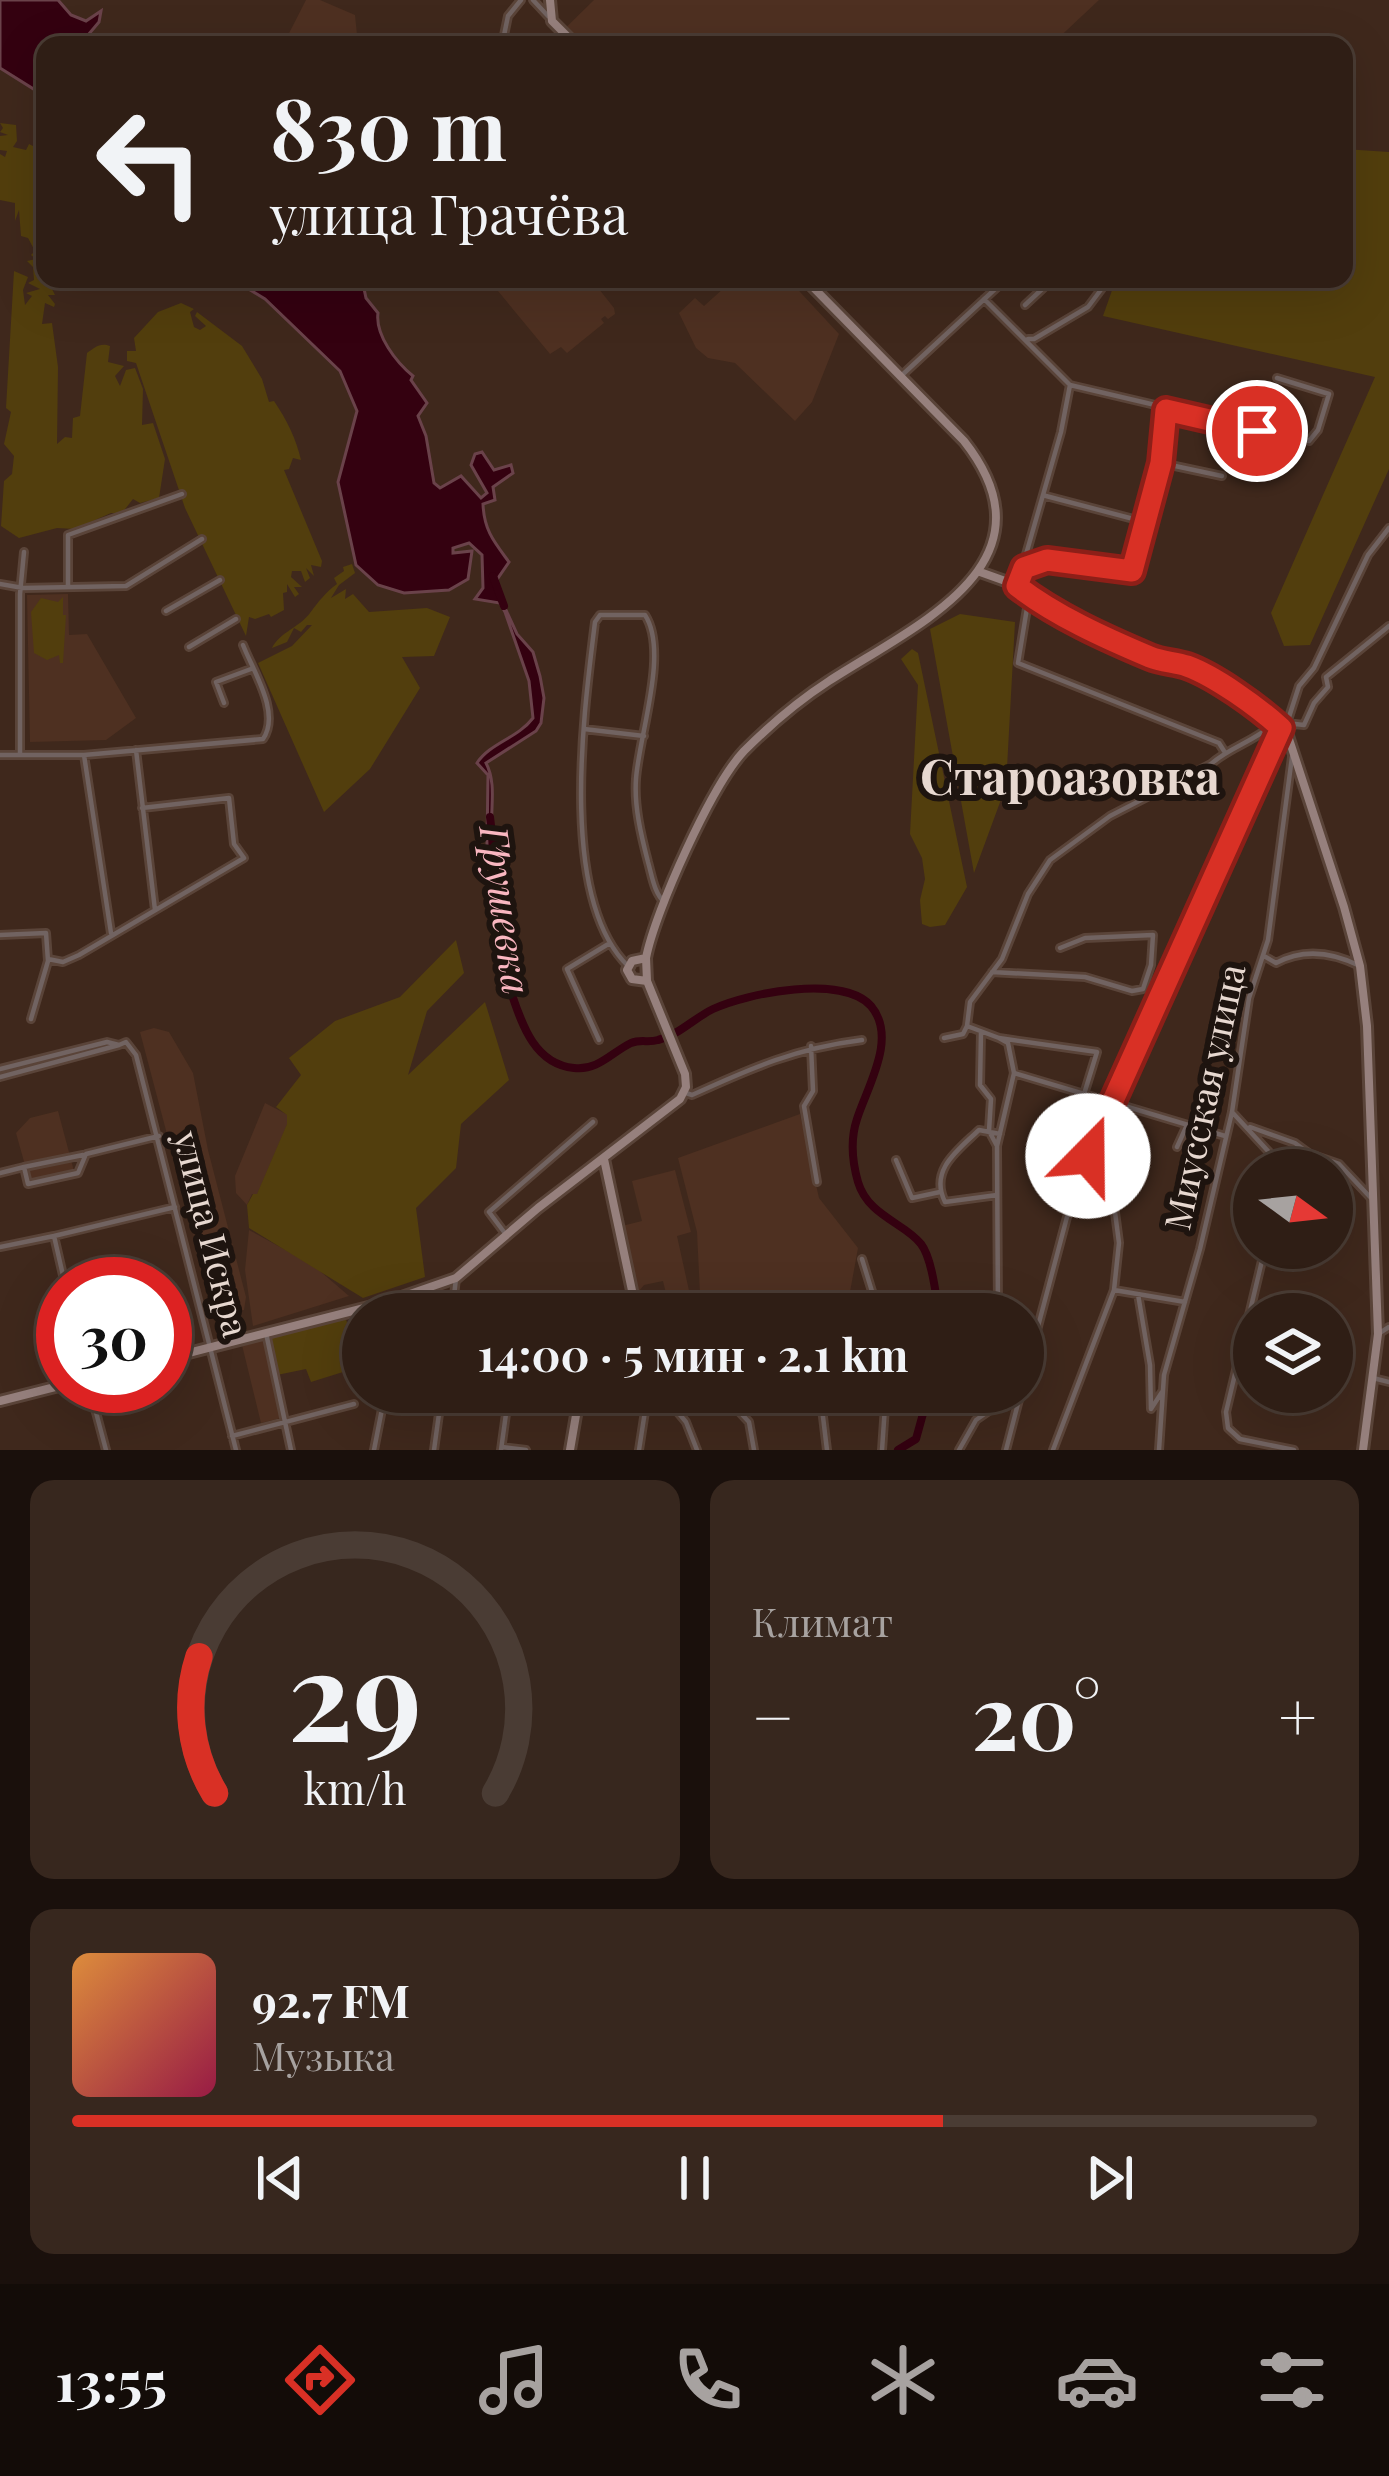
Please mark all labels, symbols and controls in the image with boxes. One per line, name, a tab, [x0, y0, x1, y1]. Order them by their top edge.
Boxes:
text: 830 m	[270, 70, 507, 182]
icon: left	[72, 84, 228, 240]
text: улица Грачёва	[270, 177, 628, 249]
pin	[1206, 380, 1308, 482]
icon: arrive	[1224, 398, 1290, 464]
district label: Староазовка	[920, 743, 1220, 807]
water label: Грушевка	[469, 820, 545, 998]
street label: Миусская улица	[1151, 959, 1255, 1234]
position arrow	[1025, 1093, 1151, 1219]
street label: улица Искра	[164, 1125, 262, 1341]
north arrow	[1233, 1149, 1353, 1269]
map controls	[1233, 1149, 1353, 1413]
speed limit sign: 30	[36, 1257, 192, 1413]
button: layers	[1233, 1293, 1353, 1413]
text: 14:00 · 5 мин · 2.1 km	[477, 1323, 909, 1383]
text: Климат	[752, 1595, 893, 1647]
text: 29	[288, 1607, 422, 1773]
text: 20°	[971, 1654, 1101, 1774]
text: −	[752, 1671, 794, 1759]
text: +	[1278, 1671, 1317, 1759]
text: km/h	[303, 1758, 406, 1815]
text: 92.7 FM	[252, 1969, 410, 2029]
text: Музыка	[252, 2029, 395, 2081]
icon: previous	[247, 2145, 313, 2211]
icon: pause	[662, 2145, 728, 2211]
icon: next	[1077, 2145, 1143, 2211]
icon: directions	[278, 2338, 362, 2422]
icon: music	[472, 2338, 556, 2422]
icon: phone	[666, 2338, 750, 2422]
icon: climate	[861, 2338, 945, 2422]
icon: car	[1055, 2338, 1139, 2422]
icon: filters	[1250, 2338, 1334, 2422]
text: 13:55	[55, 2344, 167, 2416]

